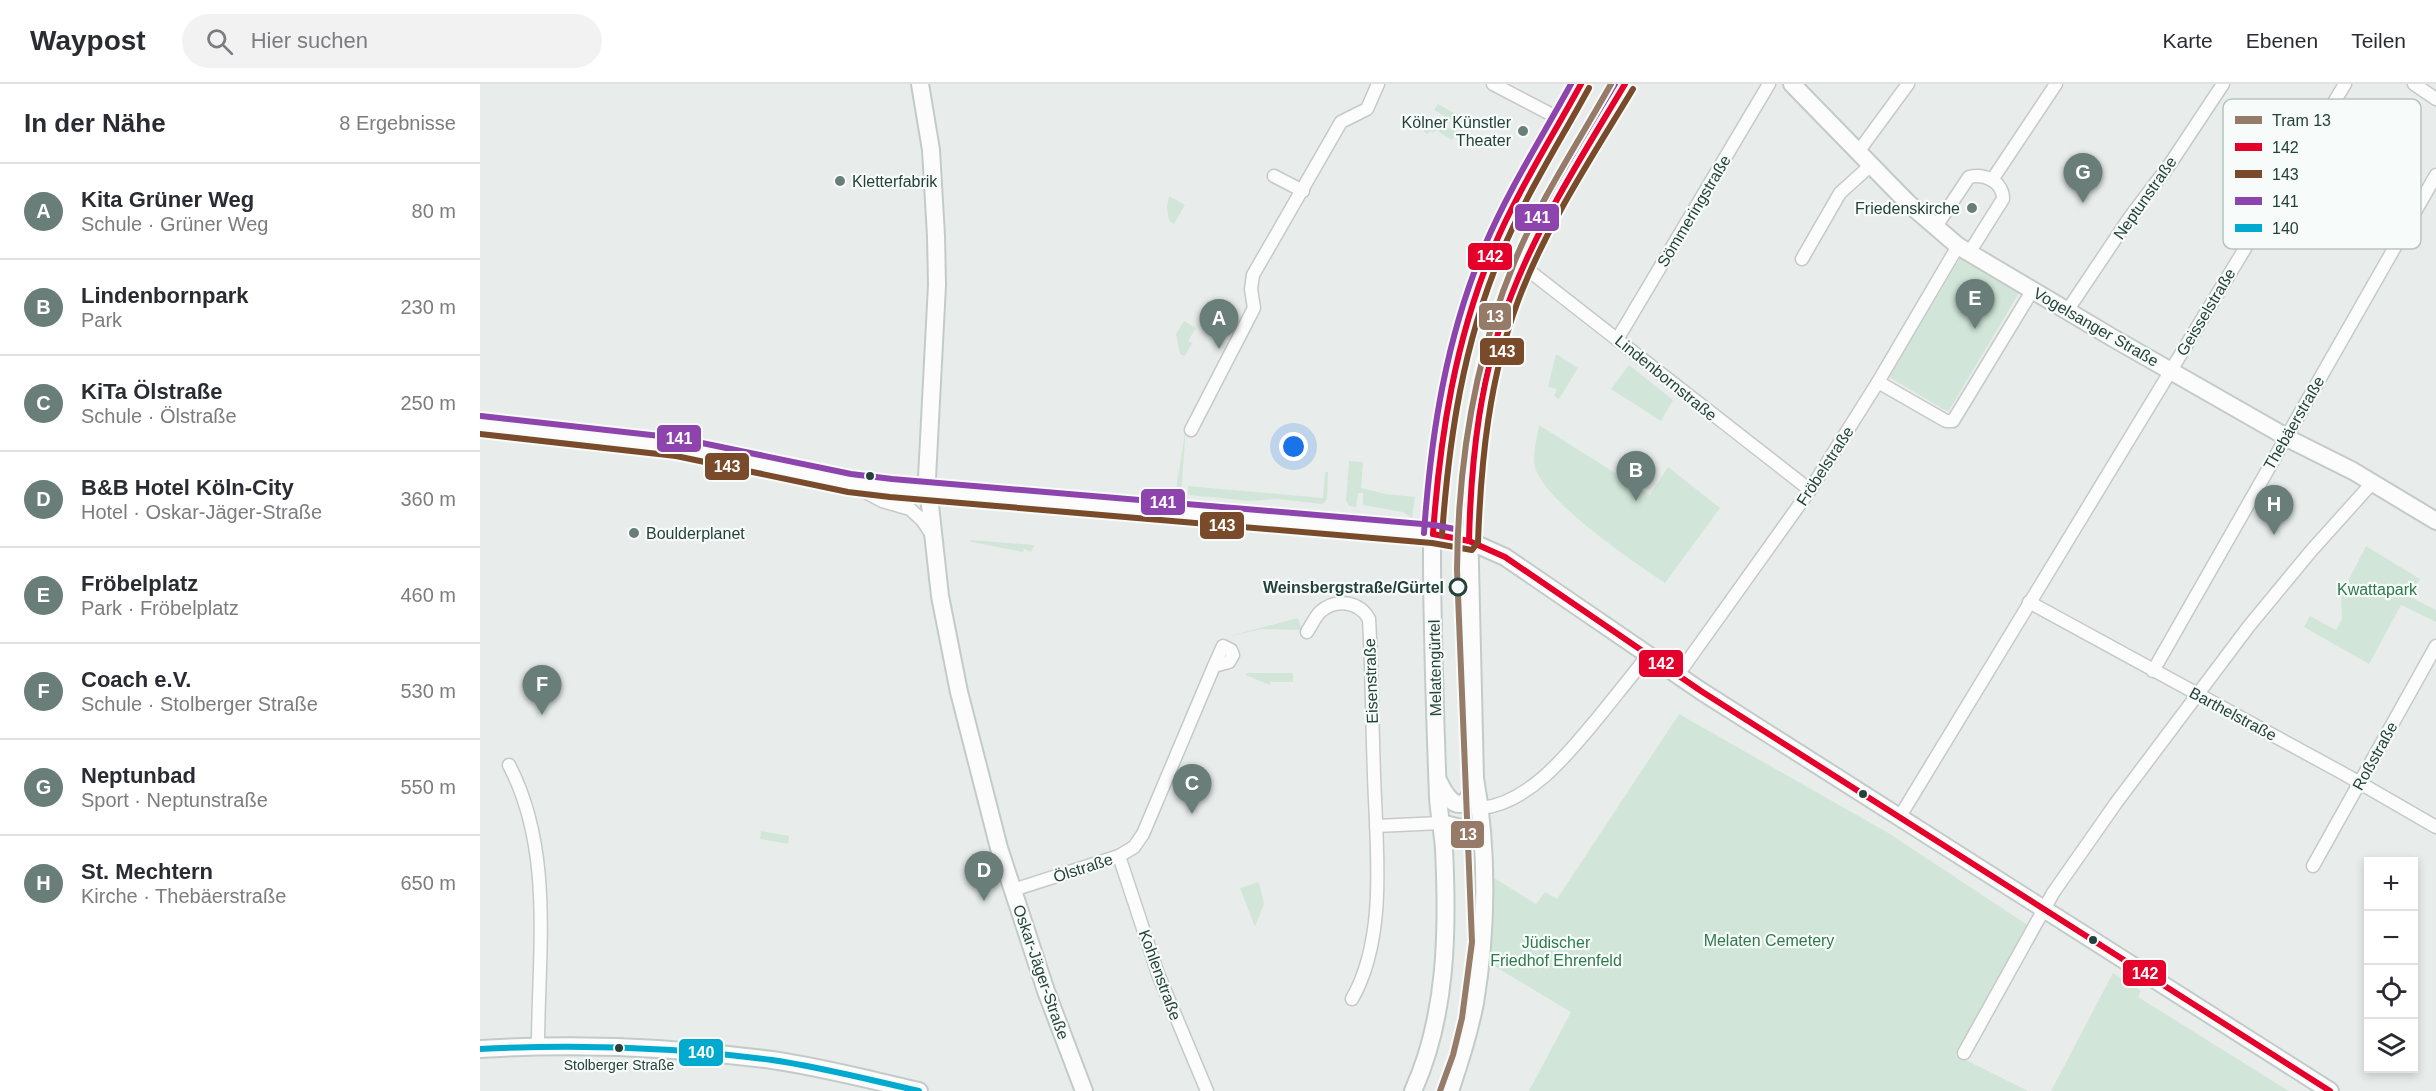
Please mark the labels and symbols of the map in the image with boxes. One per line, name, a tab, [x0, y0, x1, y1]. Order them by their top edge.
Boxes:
legend	[2223, 99, 2421, 249]
text: Tram 13	[2272, 112, 2331, 129]
place label: Kölner Künstler Theater	[1402, 114, 1512, 149]
marker: Kölner Künstler Theater	[1516, 124, 1530, 138]
text: 142	[2272, 139, 2299, 156]
street label: Sömmeringstraße	[1654, 152, 1734, 270]
street label: Neptunstraße	[2110, 153, 2180, 243]
pin: G	[2064, 154, 2102, 203]
text: 143	[2272, 166, 2299, 183]
place label: Kletterfabrik	[852, 173, 938, 190]
marker: Kletterfabrik	[833, 174, 847, 188]
text: 141	[2272, 193, 2299, 210]
place label: Friedenskirche	[1855, 200, 1960, 217]
marker: Friedenskirche	[1965, 201, 1979, 215]
line badge: 141	[1514, 203, 1560, 232]
text: 141	[1524, 209, 1550, 226]
text: 140	[2272, 220, 2299, 237]
line badge: 142	[1467, 242, 1513, 271]
text: 142	[1477, 248, 1503, 265]
street label: Geisselstraße	[2173, 265, 2239, 359]
pin: E	[1956, 280, 1994, 329]
street label: Vogelsanger Straße	[2031, 284, 2162, 370]
pin: A	[1200, 300, 1238, 349]
line badge: 13	[1478, 302, 1512, 331]
text: 13	[1486, 308, 1504, 325]
street label: Lindenbornstraße	[1612, 332, 1720, 424]
line badge: 143	[1479, 337, 1525, 366]
text: 143	[1489, 343, 1515, 360]
street label: Thebäerstraße	[2260, 373, 2328, 473]
street label: Fröbelstraße	[1793, 423, 1857, 509]
line badge: 141	[656, 424, 702, 453]
text: 141	[666, 430, 692, 447]
your location	[1279, 432, 1308, 461]
line badge: 143	[704, 452, 750, 481]
pin: B	[1616, 452, 1656, 501]
text: 143	[714, 458, 740, 475]
unlabelled marker	[864, 470, 876, 482]
pin: H	[2254, 486, 2294, 535]
line badge: 141	[1140, 488, 1186, 516]
text: 141	[1150, 494, 1176, 511]
line badge: 143	[1199, 511, 1245, 540]
text: 143	[1209, 517, 1235, 534]
place label: Boulderplanet	[646, 525, 745, 542]
marker: Boulderplanet	[627, 526, 641, 540]
marker: Weinsbergstraße/Gürtel	[1449, 578, 1467, 596]
place label: Weinsbergstraße/Gürtel	[1263, 579, 1444, 596]
park label: Kwattapark	[2337, 581, 2418, 598]
street label: Melatengürtel	[1426, 619, 1444, 717]
street label: Eisenstraße	[1361, 638, 1381, 724]
line badge: 142	[1638, 649, 1684, 678]
text: 142	[1648, 655, 1674, 672]
pin: F	[522, 666, 562, 715]
street label: Barthelstraße	[2187, 684, 2279, 744]
street label: Roßstraße	[2349, 719, 2401, 793]
pin: C	[1172, 764, 1212, 814]
unlabelled marker	[1857, 788, 1869, 800]
line badge: 13	[1450, 820, 1485, 849]
text: 13	[1459, 826, 1477, 843]
street label: Ölstraße	[1051, 850, 1115, 886]
pin: D	[964, 852, 1004, 901]
street label: Oskar-Jäger-Straße	[1010, 902, 1072, 1042]
street label: Kohlenstraße	[1136, 927, 1184, 1023]
park label: Melaten Cemetery	[1704, 932, 1834, 949]
park label: Jüdischer Friedhof Ehrenfeld	[1490, 934, 1622, 969]
unlabelled marker	[2087, 934, 2099, 946]
line badge: 142	[2122, 959, 2167, 987]
text: 142	[2132, 965, 2158, 982]
line badge: 140	[678, 1038, 724, 1067]
marker: Stolberger Straße	[613, 1042, 625, 1054]
text: 140	[688, 1044, 714, 1061]
place label: Stolberger Straße	[564, 1057, 674, 1073]

